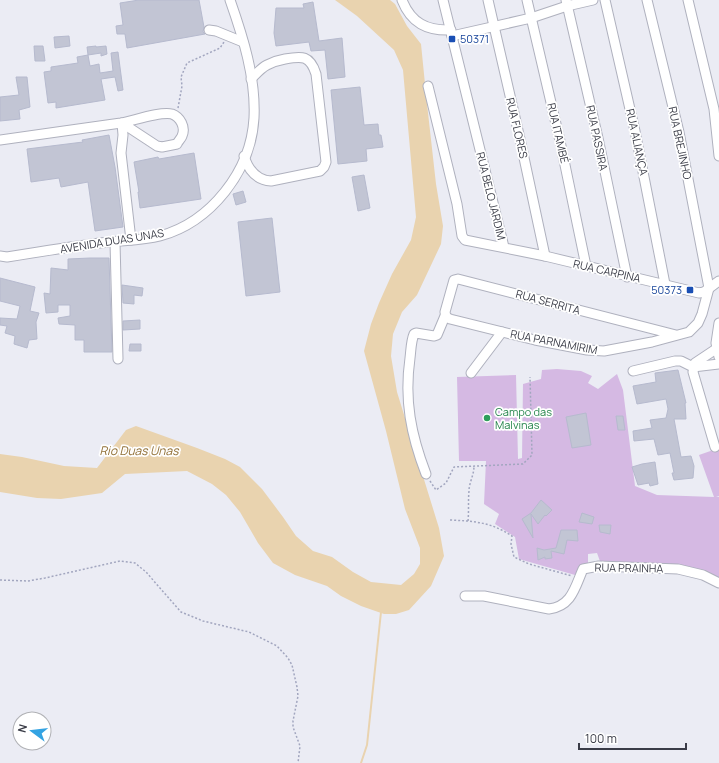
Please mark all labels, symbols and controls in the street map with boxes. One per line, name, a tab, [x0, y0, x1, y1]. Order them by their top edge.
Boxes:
place label: 50371	[460, 31, 489, 46]
marker: 50371	[447, 34, 457, 44]
street label: RUA FLORES	[503, 96, 532, 160]
street label: RUA ITAMBÉ	[544, 101, 573, 165]
street label: RUA PASSIRA	[583, 104, 612, 172]
street label: RUA BREJINHO	[665, 105, 696, 181]
street label: RUA ALIANÇA	[623, 107, 652, 177]
street label: RUA BELO JARDIM	[473, 150, 510, 241]
street label: AVENIDA DUAS UNAS	[59, 225, 165, 256]
street label: RUA CARPINA	[572, 255, 642, 286]
place label: 50373	[651, 282, 682, 297]
marker: 50373	[685, 285, 695, 295]
street label: RUA SERRITA	[514, 286, 582, 317]
street label: RUA PARNAMIRIM	[509, 326, 599, 357]
place label: Campo das Malvinas	[495, 404, 552, 432]
marker: Campo das Malvinas	[482, 413, 492, 423]
water label: Rio Duas Unas	[100, 442, 180, 459]
street label: RUA PRAINHA	[595, 559, 663, 576]
north arrow	[12, 711, 52, 751]
text: N	[14, 722, 30, 734]
scale bar	[579, 725, 686, 751]
text: 100 m	[585, 730, 617, 747]

